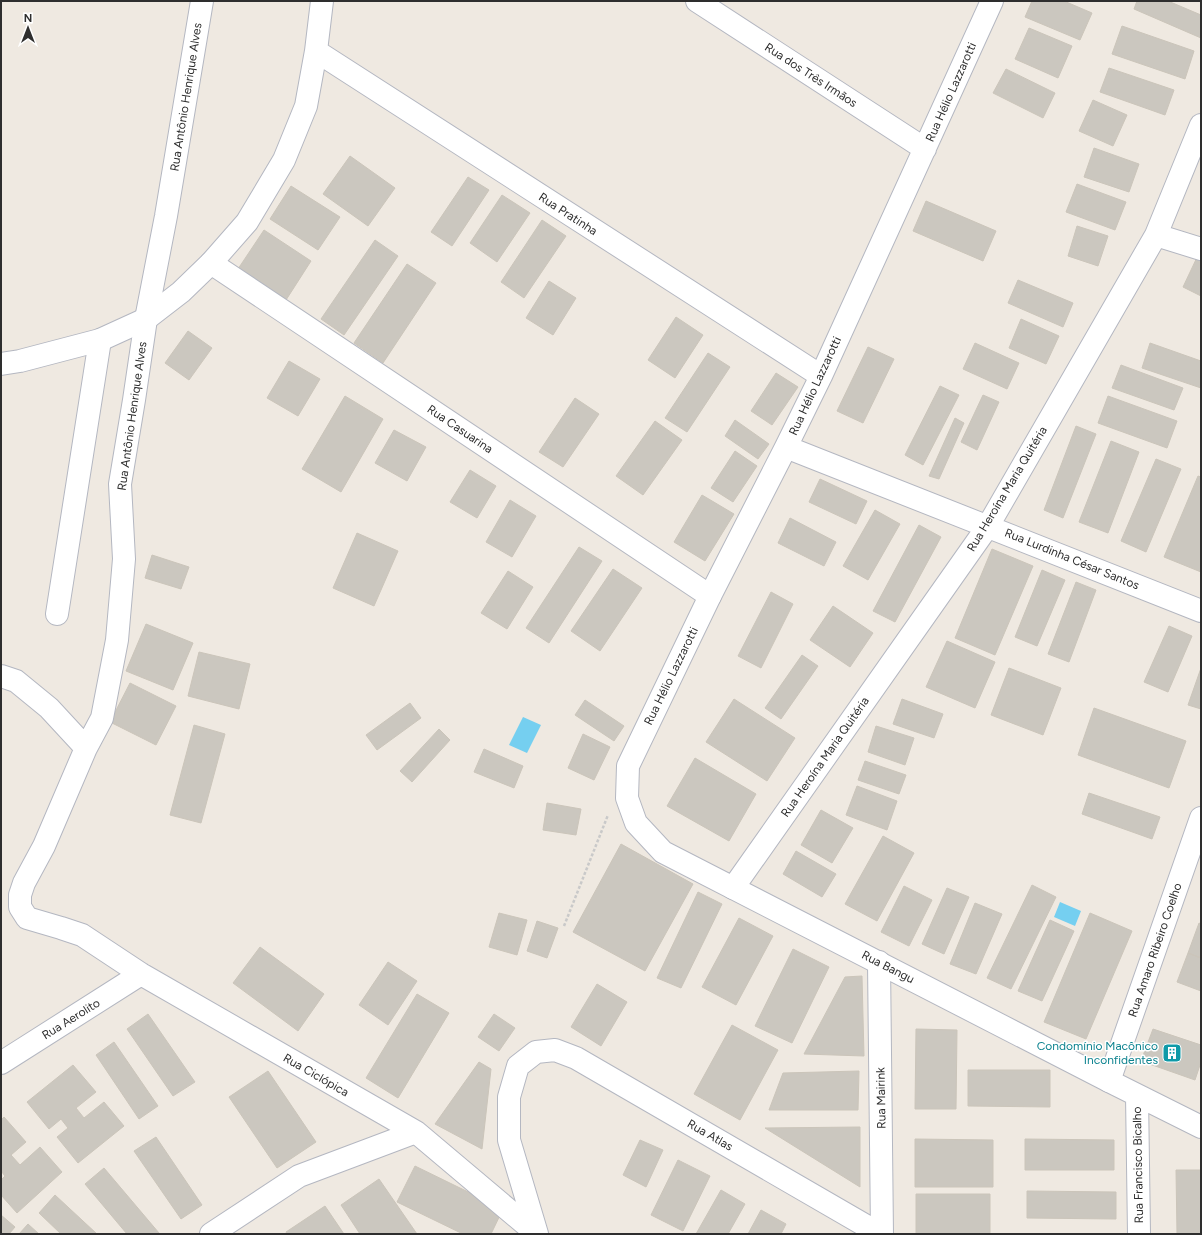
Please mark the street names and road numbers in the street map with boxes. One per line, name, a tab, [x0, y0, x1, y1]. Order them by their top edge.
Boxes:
street label: Rua Antônio Henrique Alves	[167, 21, 205, 172]
street label: Rua dos Três Irmãos	[762, 40, 860, 110]
street label: Rua Hélio Lazzarotti	[923, 40, 979, 144]
street label: Rua Pratinha	[536, 190, 600, 238]
street label: Rua Hélio Lazzarotti	[786, 334, 844, 438]
street label: Rua Antônio Henrique Alves	[115, 340, 149, 491]
street label: Rua Casuarina	[425, 402, 495, 456]
street label: Rua Heroína Maria Quitéria	[964, 424, 1050, 554]
street label: Rua Lurdinha César Santos	[1003, 526, 1142, 593]
street label: Rua Hélio Lazzarotti	[641, 625, 701, 727]
street label: Rua Heroína Maria Quitéria	[778, 694, 872, 820]
street label: Rua Amaro Ribeiro Coelho	[1125, 881, 1185, 1019]
street label: Rua Bangu	[859, 948, 917, 986]
street label: Rua Aerolito	[39, 996, 103, 1042]
street label: Rua Ciclópica	[281, 1051, 351, 1099]
street label: Rua Mairink	[873, 1067, 889, 1129]
street label: Rua Francisco Bicalho	[1130, 1106, 1146, 1224]
street label: Rua Atlas	[685, 1116, 736, 1154]

